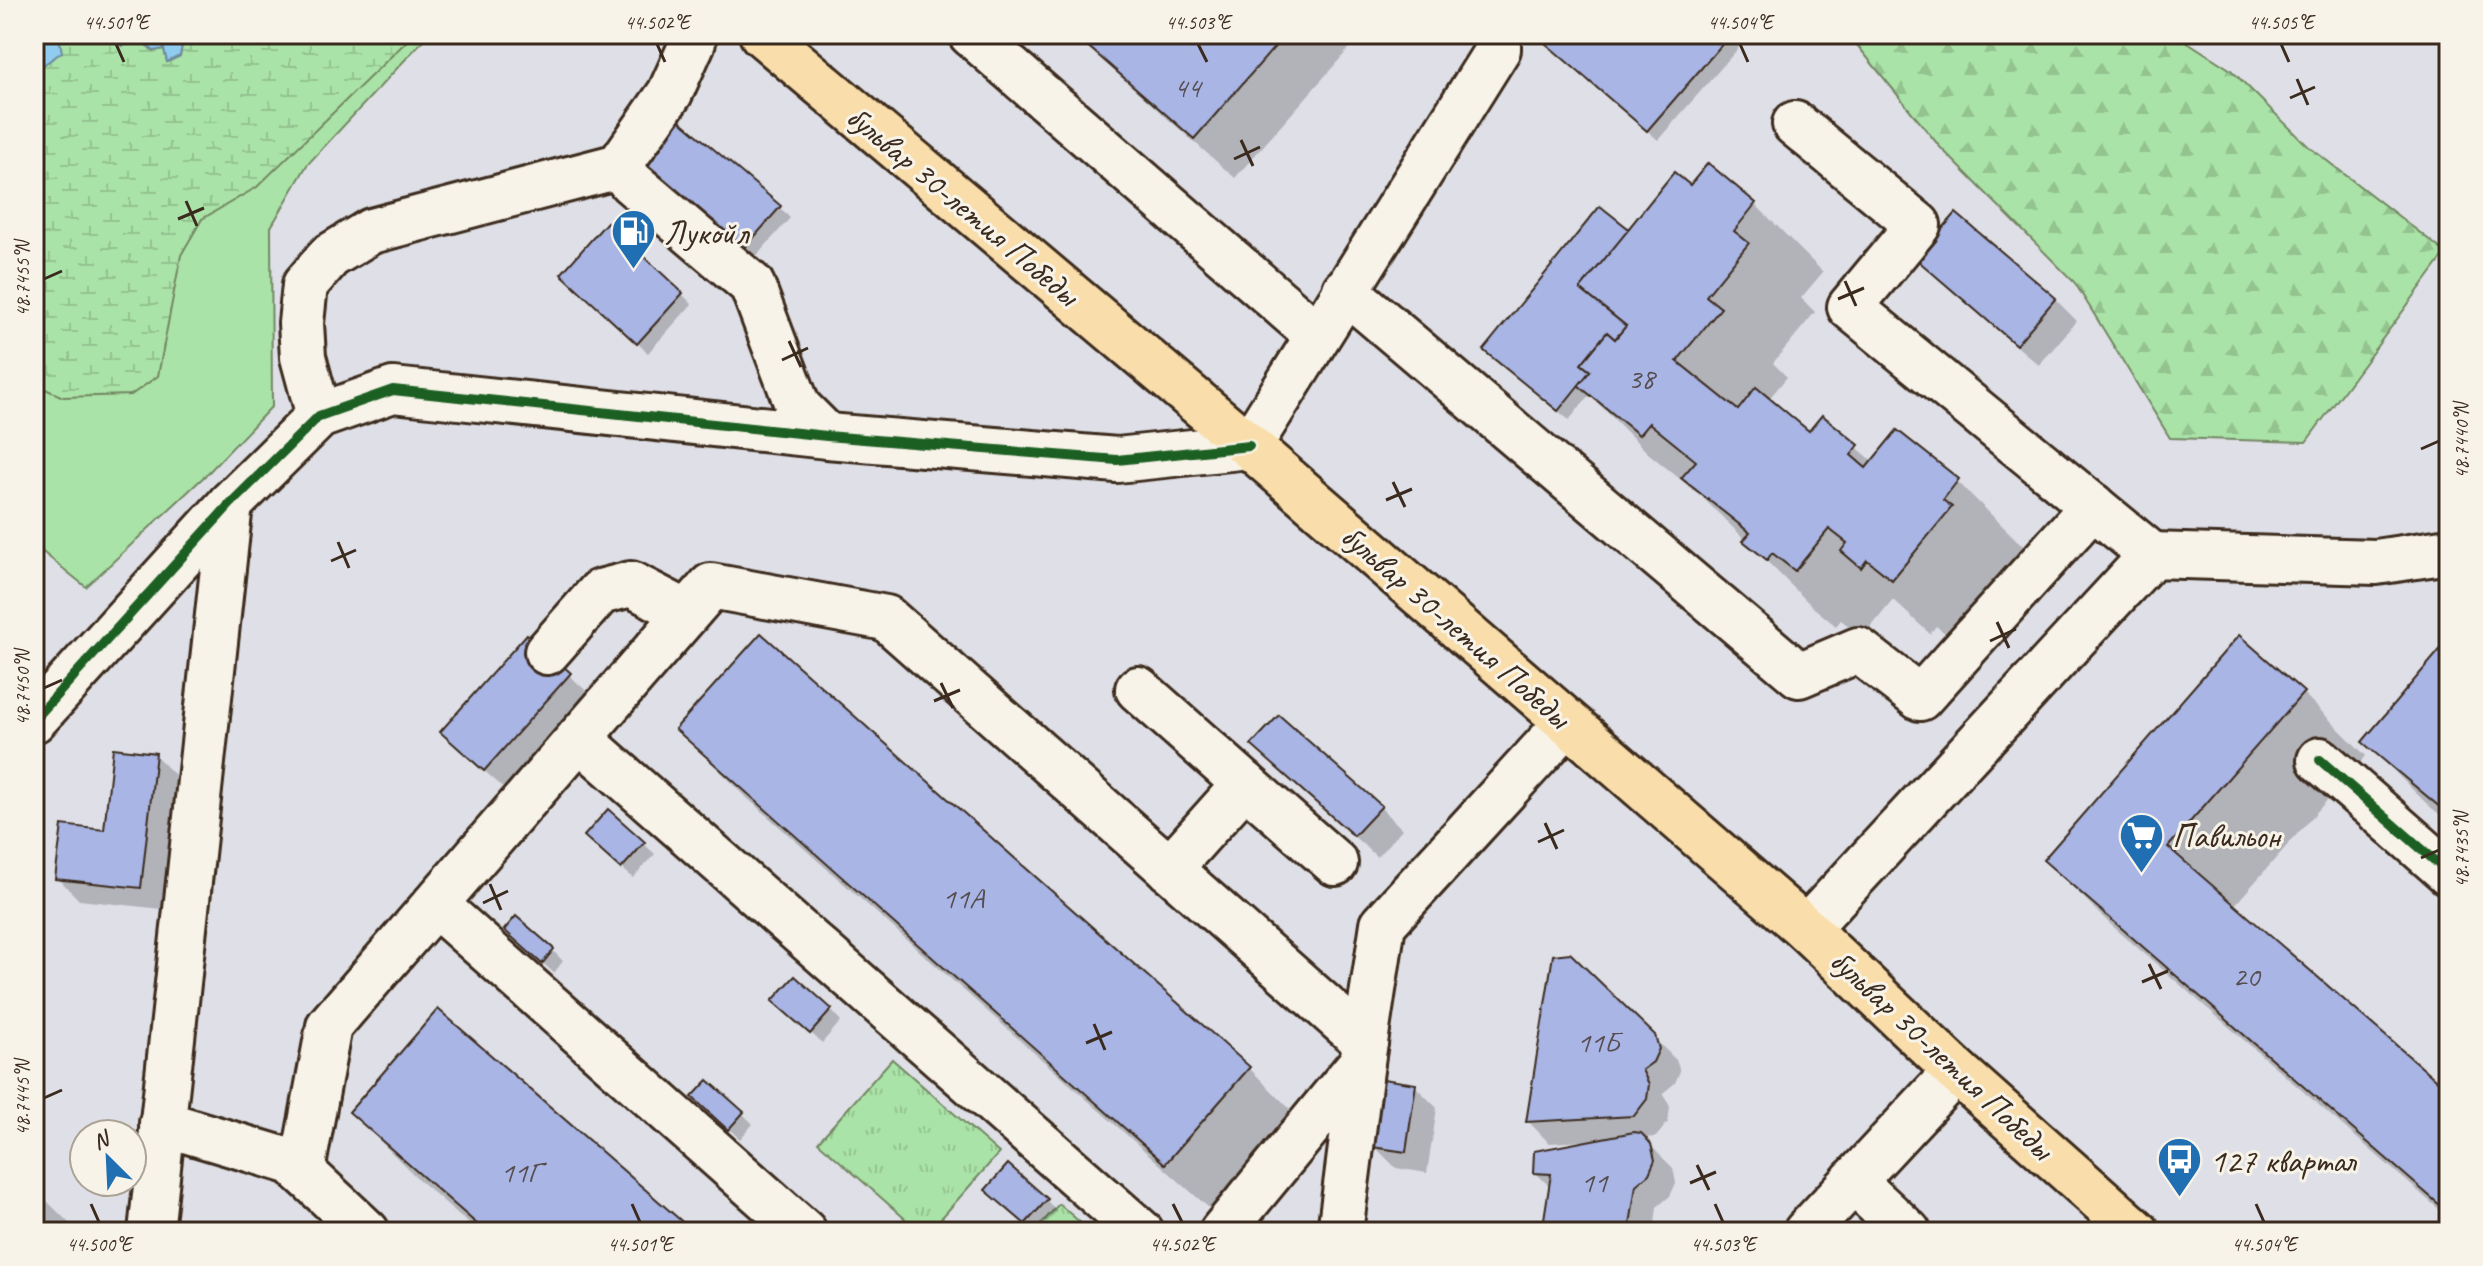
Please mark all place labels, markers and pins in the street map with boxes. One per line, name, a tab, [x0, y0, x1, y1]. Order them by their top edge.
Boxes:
fuel station icon: Лукойл	[609, 208, 657, 271]
place label: Лукойл	[664, 211, 750, 254]
supermarket icon: Павильон	[2117, 811, 2165, 874]
place label: Павильон	[2172, 814, 2282, 857]
bus stop icon: 127 квартал	[2155, 1136, 2203, 1199]
place label: 127 квартал	[2210, 1139, 2357, 1182]

